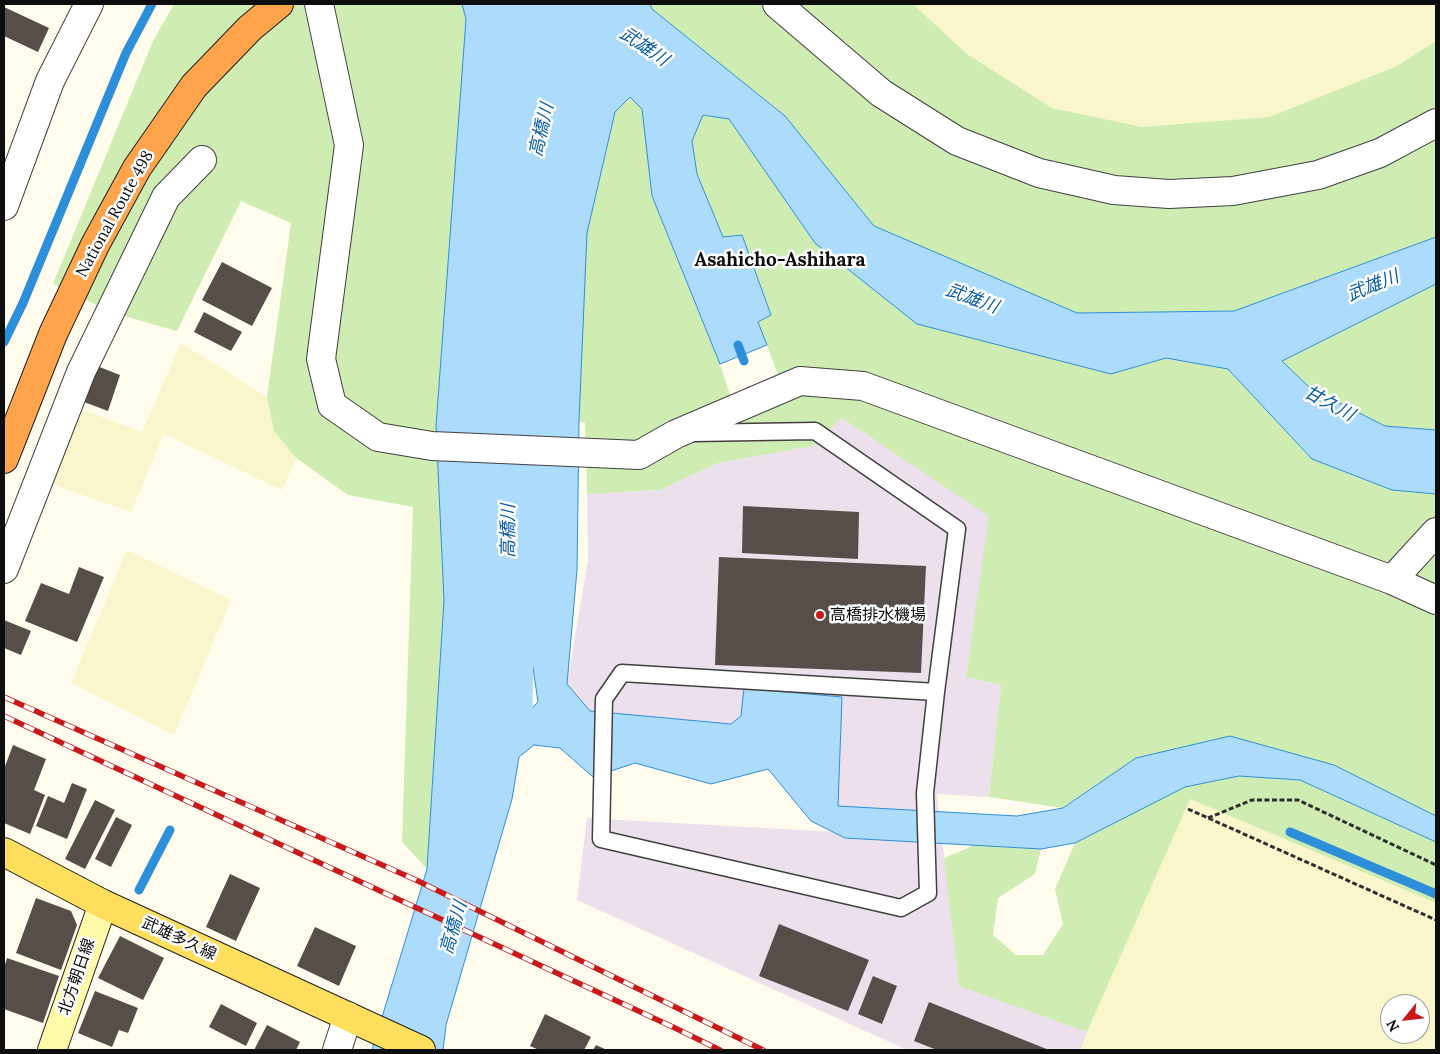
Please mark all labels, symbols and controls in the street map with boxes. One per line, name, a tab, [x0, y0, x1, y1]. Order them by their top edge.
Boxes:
water label: 武雄川	[616, 23, 672, 71]
water label: 高橋川	[525, 101, 559, 159]
street label: National Route 498	[72, 147, 158, 281]
district label: Asahicho-Ashihara	[695, 250, 865, 272]
water label: 武雄川	[1344, 266, 1402, 306]
water label: 武雄川	[943, 280, 1001, 318]
water label: 甘久川	[1300, 382, 1358, 426]
water label: 高橋川	[498, 504, 520, 558]
place label: 高橋排水機場	[830, 605, 926, 625]
marker: 高橋排水機場	[814, 609, 826, 621]
water label: 高橋川	[436, 899, 472, 957]
street label: 武雄多久線	[139, 913, 219, 965]
street label: 北方朝日線	[55, 936, 99, 1018]
north arrow	[1380, 994, 1430, 1044]
text: N	[1382, 1017, 1403, 1035]

